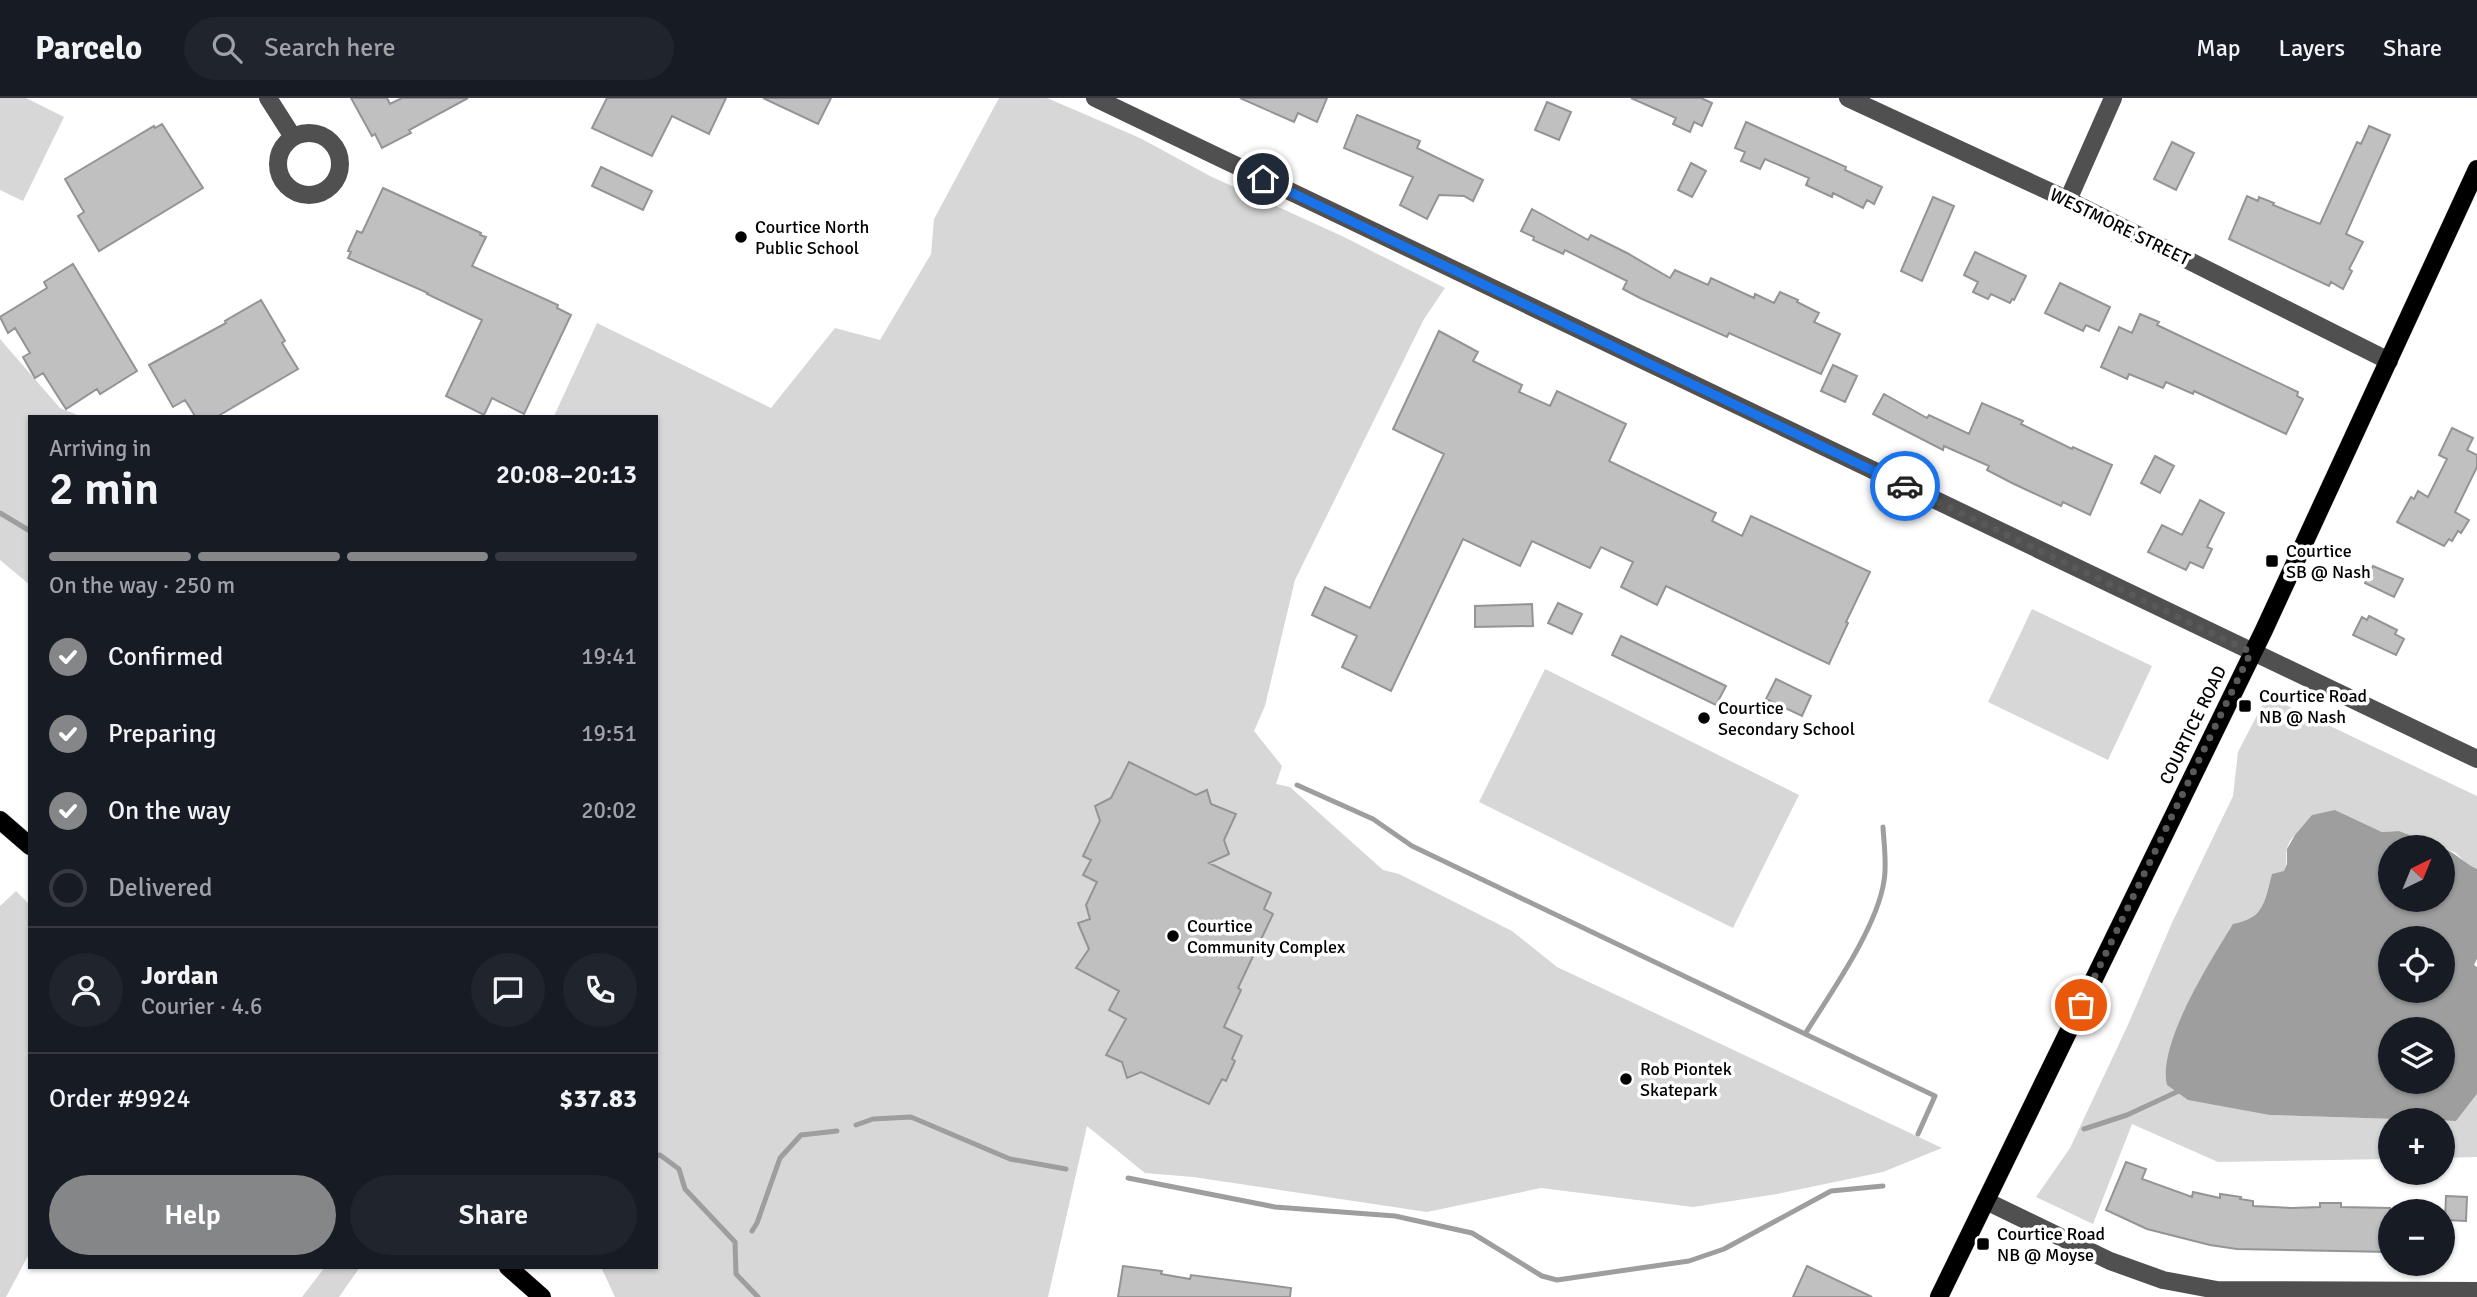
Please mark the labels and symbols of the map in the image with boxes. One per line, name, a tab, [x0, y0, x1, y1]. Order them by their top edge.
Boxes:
pin	[1233, 149, 1293, 209]
street label: WESTMORE STREET	[2046, 184, 2194, 271]
place label: Courtice North Public School	[755, 216, 869, 259]
marker: Courtice North Public School	[733, 229, 749, 245]
courier	[1870, 451, 1940, 521]
place label: Courtice SB @ Nash	[2286, 540, 2371, 583]
marker: Courtice SB @ Nash	[2264, 553, 2280, 569]
street label: COURTICE ROAD	[2155, 662, 2231, 788]
place label: Courtice Road NB @ Nash	[2259, 685, 2367, 728]
place label: Courtice Secondary School	[1718, 697, 1855, 740]
marker: Courtice Road NB @ Nash	[2237, 698, 2253, 714]
marker: Courtice Secondary School	[1696, 710, 1712, 726]
north arrow	[2378, 835, 2455, 912]
place label: Courtice Community Complex	[1187, 915, 1346, 958]
marker: Courtice Community Complex	[1165, 928, 1181, 944]
pin	[2051, 975, 2111, 1035]
place label: Rob Piontek Skatepark	[1640, 1058, 1732, 1101]
marker: Rob Piontek Skatepark	[1618, 1071, 1634, 1087]
place label: Courtice Road NB @ Moyse	[1997, 1223, 2105, 1266]
marker: Courtice Road NB @ Moyse	[1975, 1236, 1991, 1252]

